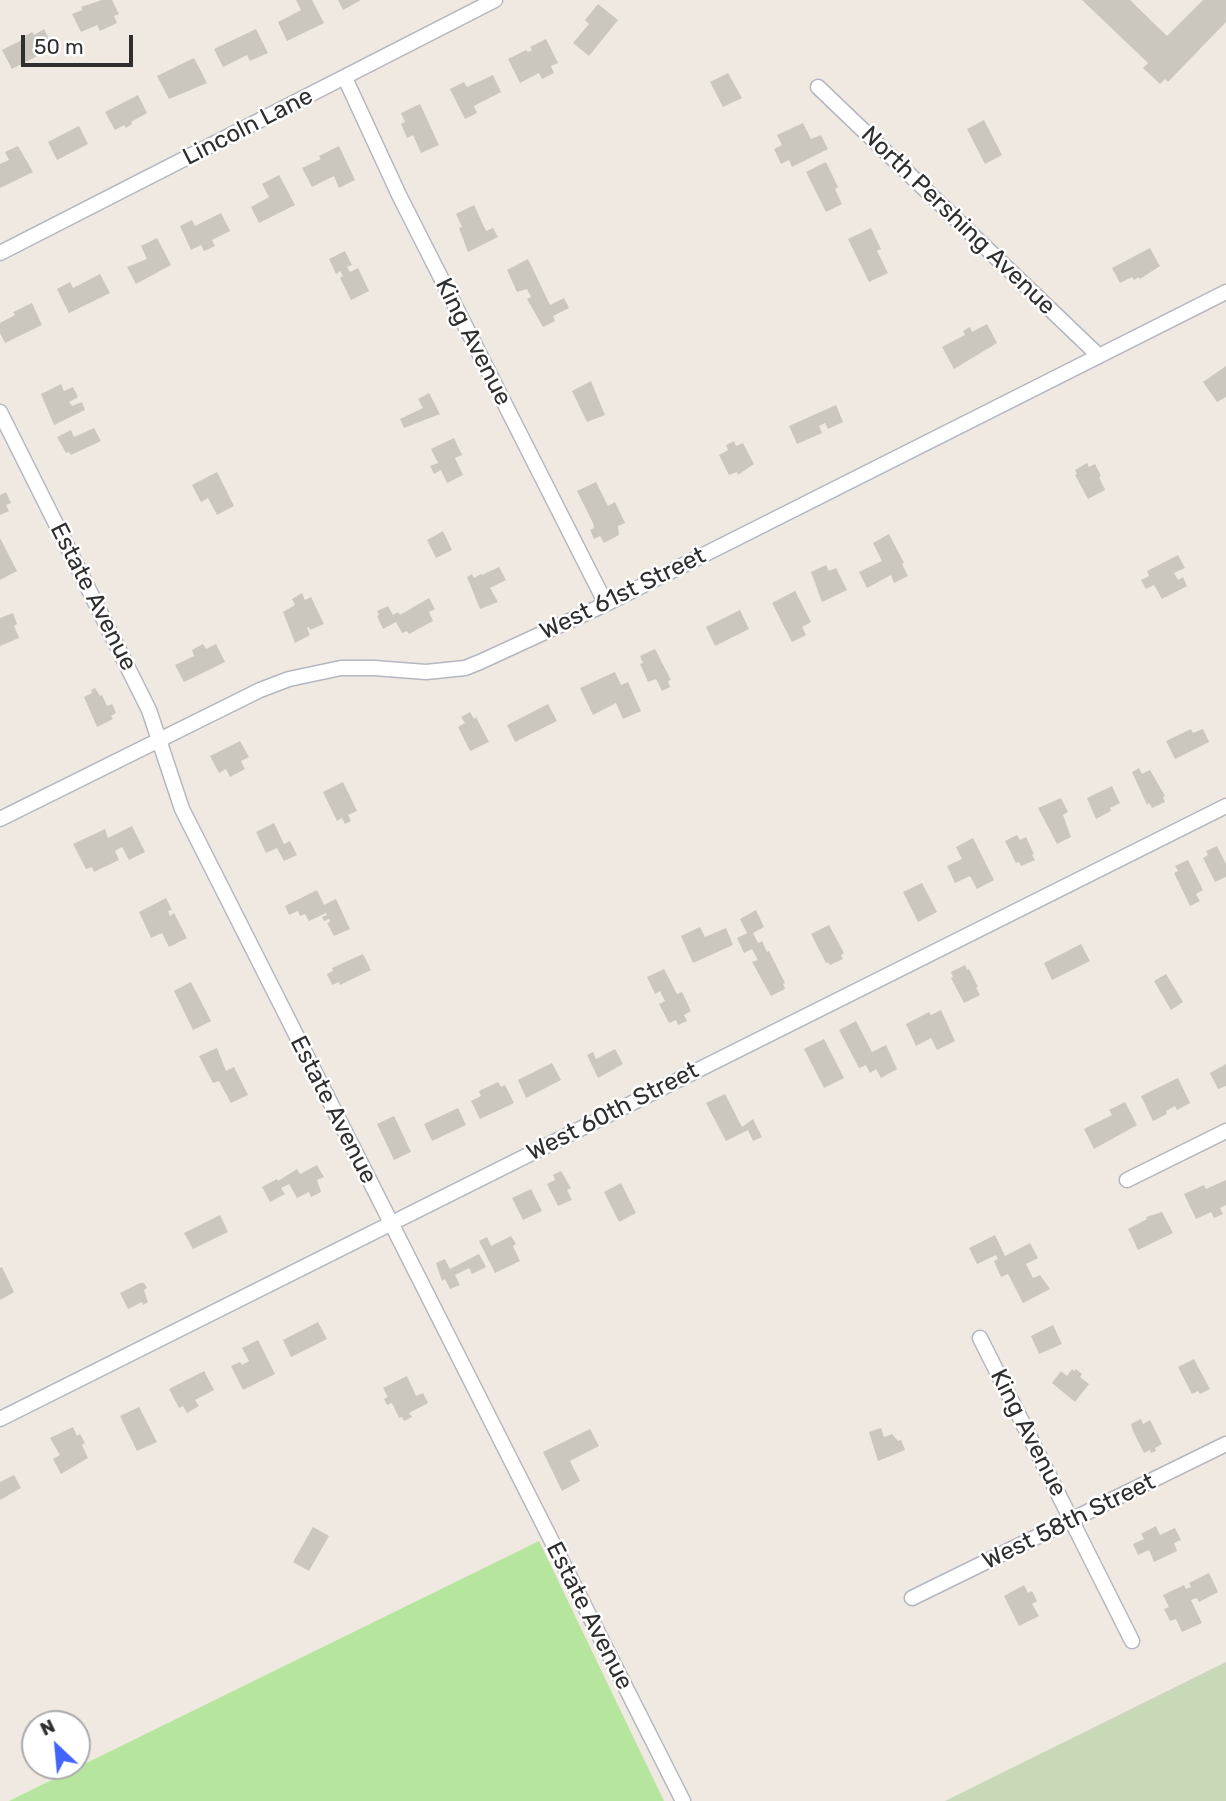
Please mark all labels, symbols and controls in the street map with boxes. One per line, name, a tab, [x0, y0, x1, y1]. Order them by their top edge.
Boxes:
scale bar	[24, 21, 136, 65]
text: 50 m	[34, 34, 84, 59]
street label: Lincoln Lane	[178, 82, 318, 172]
street label: North Pershing Avenue	[855, 121, 1061, 321]
street label: King Avenue	[429, 274, 517, 410]
street label: Estate Avenue	[43, 518, 143, 676]
street label: West 61st Street	[535, 541, 711, 647]
street label: Estate Avenue	[283, 1031, 383, 1189]
street label: West 60th Street	[522, 1056, 704, 1168]
street label: King Avenue	[984, 1365, 1072, 1501]
street label: West 58th Street	[978, 1468, 1160, 1576]
street label: Estate Avenue	[539, 1537, 639, 1695]
north arrow	[21, 1710, 91, 1780]
text: N	[36, 1714, 59, 1741]

